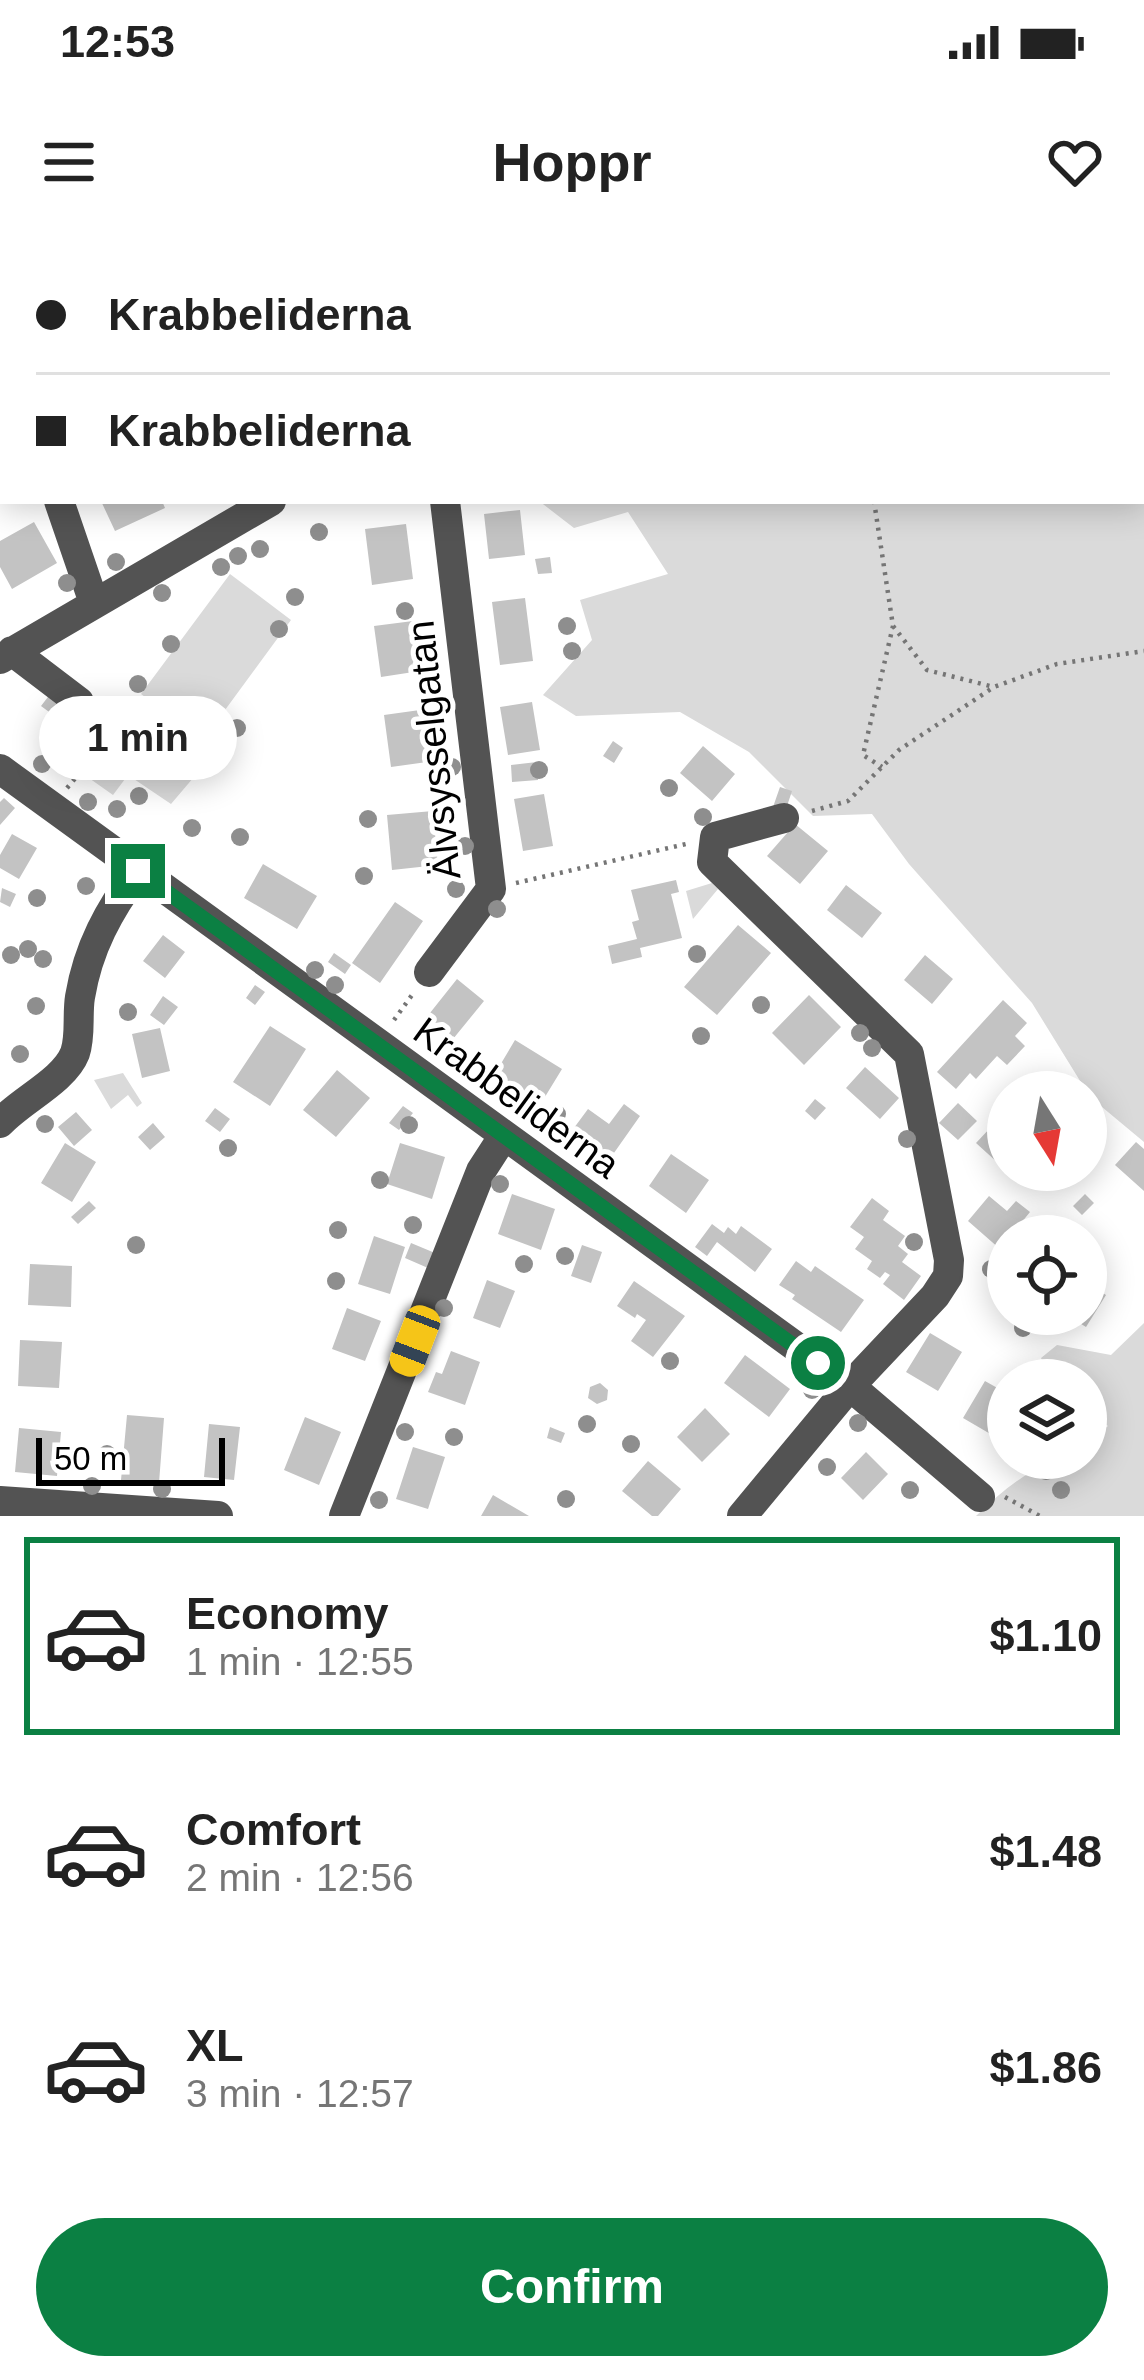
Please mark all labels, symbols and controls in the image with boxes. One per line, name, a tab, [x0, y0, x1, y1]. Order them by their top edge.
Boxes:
text: 12:53	[60, 16, 175, 67]
icon: menu	[36, 129, 102, 195]
icon: heart	[1042, 129, 1108, 195]
text: Hoppr	[493, 132, 651, 192]
text: Krabbeliderna	[108, 289, 411, 340]
text: Krabbeliderna	[108, 405, 411, 456]
street label: Älvsysselgatan	[399, 618, 468, 882]
callout: 1 min	[39, 697, 237, 781]
text: 1 min	[87, 716, 189, 759]
route end	[111, 844, 165, 898]
street label: Krabbeliderna	[406, 1009, 628, 1186]
north arrow	[987, 1071, 1107, 1191]
map controls	[987, 1071, 1107, 1479]
button: locate	[987, 1215, 1107, 1335]
car	[385, 1301, 445, 1381]
route start	[791, 1336, 845, 1390]
button: layers	[987, 1359, 1107, 1479]
scale bar	[36, 1432, 225, 1485]
text: 50 m	[54, 1440, 127, 1477]
icon: car	[42, 1582, 150, 1690]
text: Economy	[186, 1588, 389, 1639]
text: $1.10	[989, 1610, 1102, 1661]
text: 1 min · 12:55	[186, 1640, 414, 1683]
icon: car	[42, 1798, 150, 1906]
text: Comfort	[186, 1804, 361, 1855]
text: $1.48	[989, 1826, 1102, 1877]
text: 2 min · 12:56	[186, 1856, 414, 1899]
icon: car	[42, 2014, 150, 2122]
text: XL	[186, 2020, 244, 2071]
text: $1.86	[989, 2042, 1102, 2093]
text: 3 min · 12:57	[186, 2072, 414, 2115]
button: Confirm	[36, 2218, 1108, 2356]

